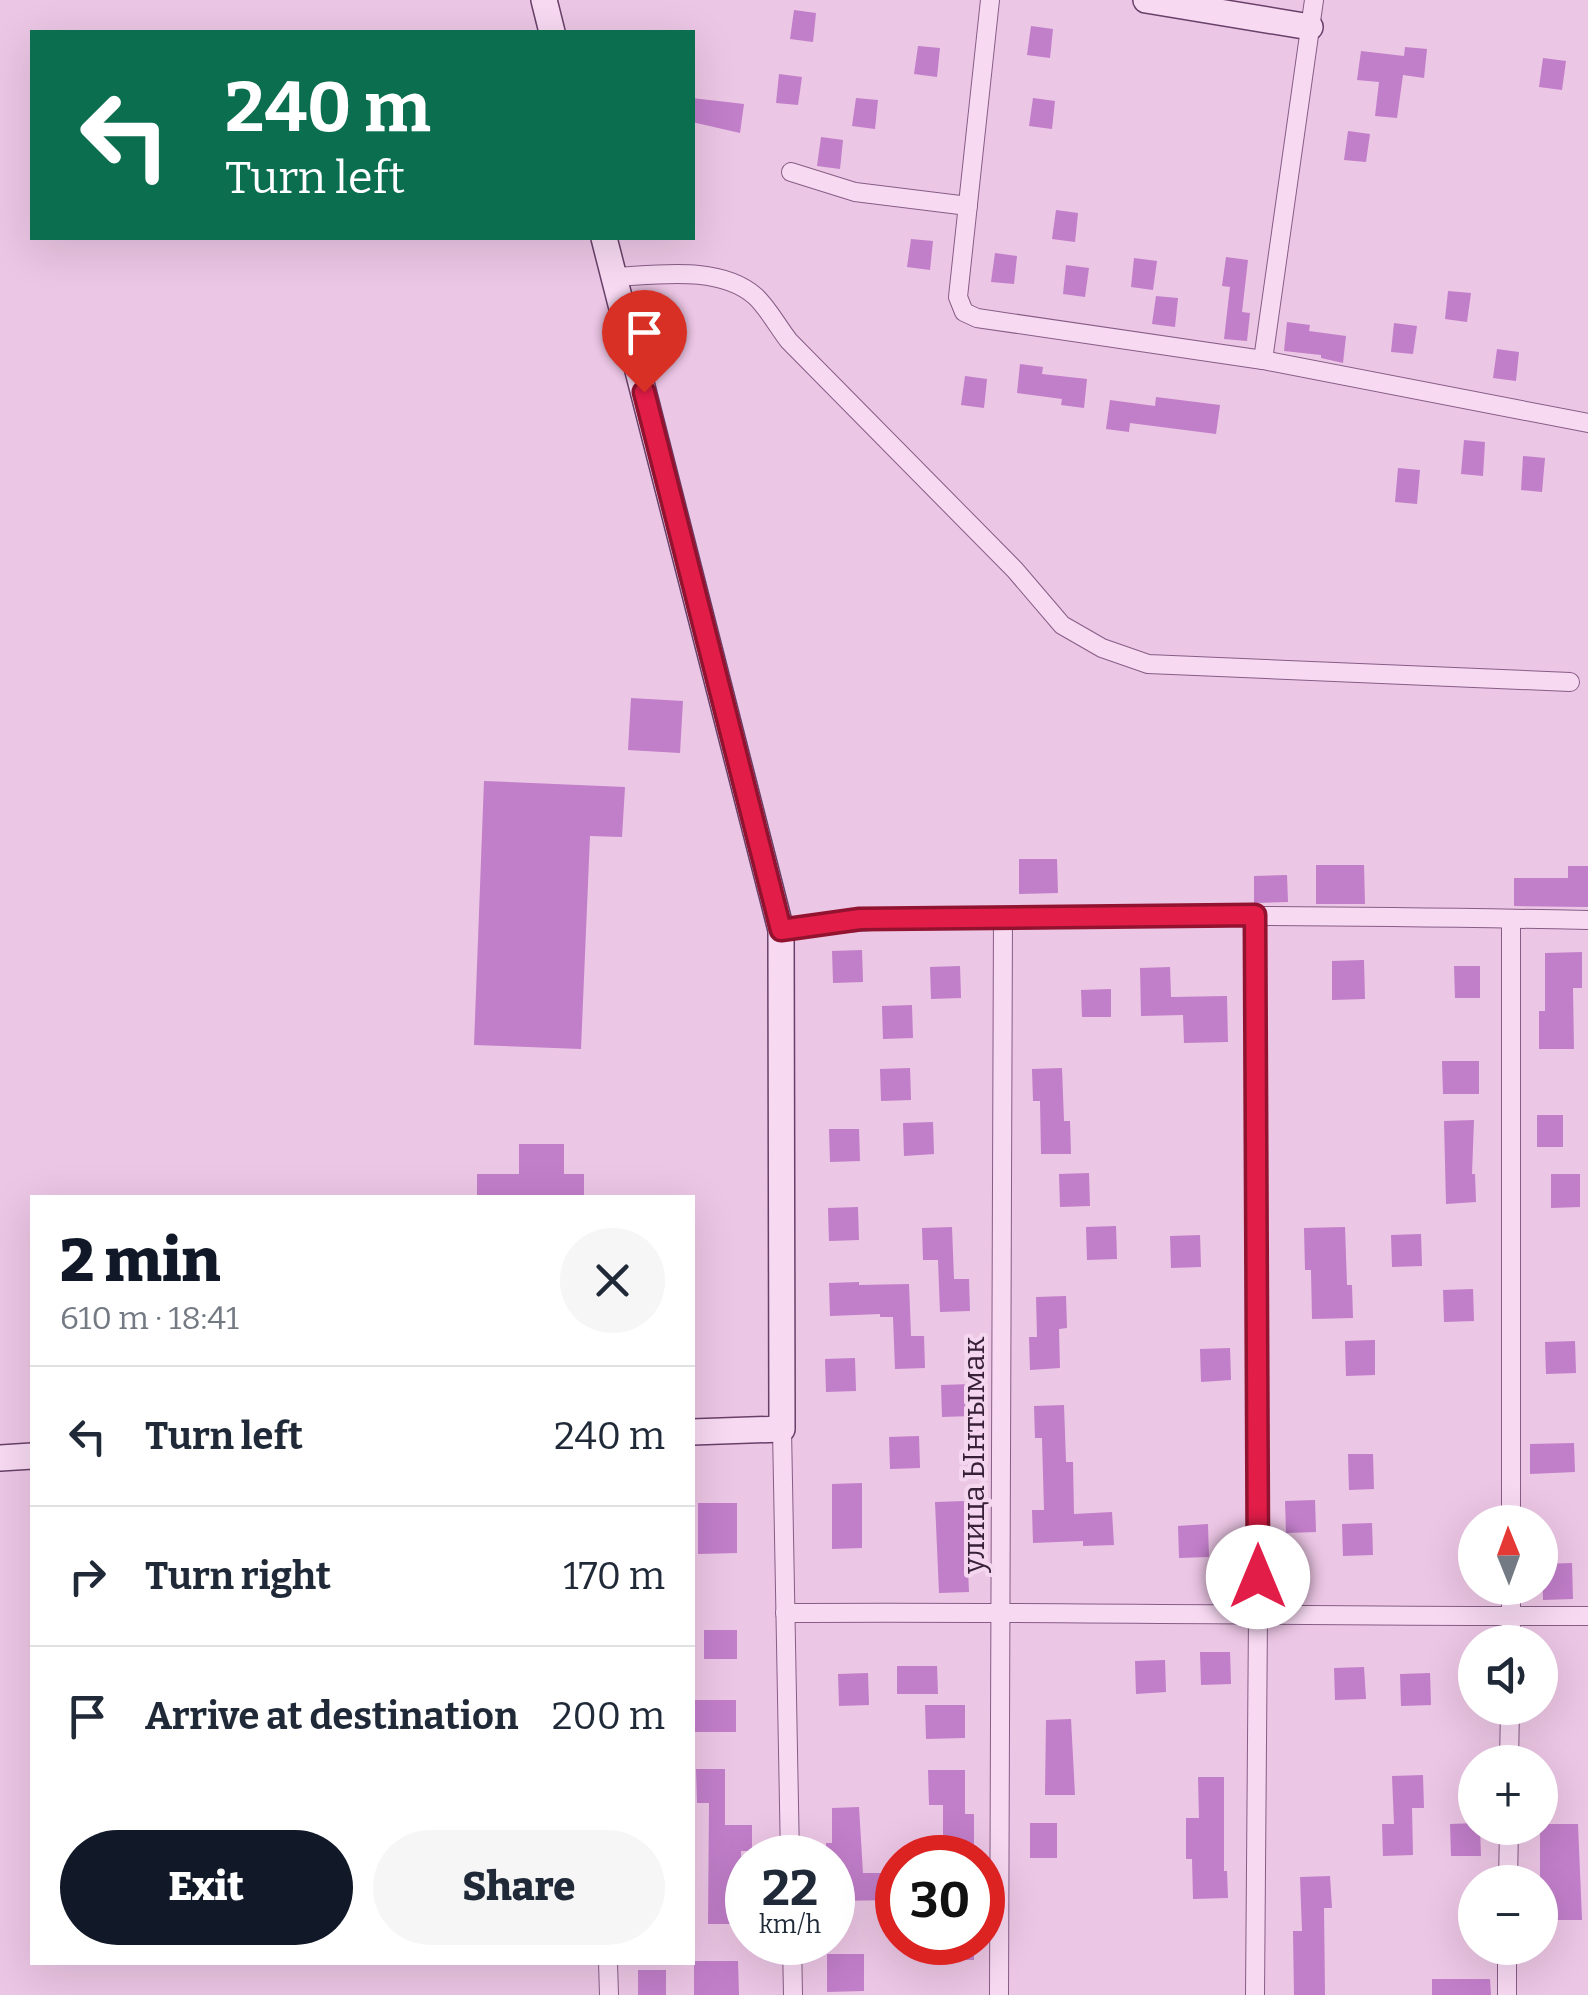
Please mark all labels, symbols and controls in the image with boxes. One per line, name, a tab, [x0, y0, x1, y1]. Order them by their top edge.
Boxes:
text: 240 m	[225, 66, 431, 150]
icon: left	[60, 70, 190, 200]
text: Turn left	[225, 151, 405, 205]
pin	[602, 290, 687, 393]
icon: arrive	[617, 305, 672, 360]
text: 2 min	[60, 1225, 220, 1297]
button: close	[560, 1228, 665, 1333]
text: 610 m · 18:41	[60, 1299, 239, 1337]
street label: улица Ынтымак	[956, 1336, 992, 1574]
icon: left	[60, 1409, 115, 1464]
text: Turn left	[145, 1413, 303, 1459]
text: 240 m	[554, 1413, 665, 1459]
north arrow	[1458, 1505, 1558, 1605]
map controls	[1458, 1505, 1558, 1965]
position arrow	[1206, 1525, 1310, 1629]
icon: right	[60, 1549, 115, 1604]
text: Turn right	[145, 1553, 331, 1599]
text: 170 m	[563, 1553, 665, 1599]
button: sound	[1458, 1625, 1558, 1725]
icon: arrive	[60, 1689, 115, 1744]
text: Arrive at destination	[145, 1693, 518, 1739]
text: 200 m	[552, 1693, 665, 1739]
button: +	[1458, 1745, 1558, 1845]
button: Exit	[60, 1830, 353, 1945]
button: Share	[373, 1830, 665, 1945]
speed limit sign: 30	[875, 1835, 1005, 1965]
text: 22	[762, 1858, 818, 1918]
button: −	[1458, 1865, 1558, 1965]
text: km/h	[759, 1910, 821, 1940]

